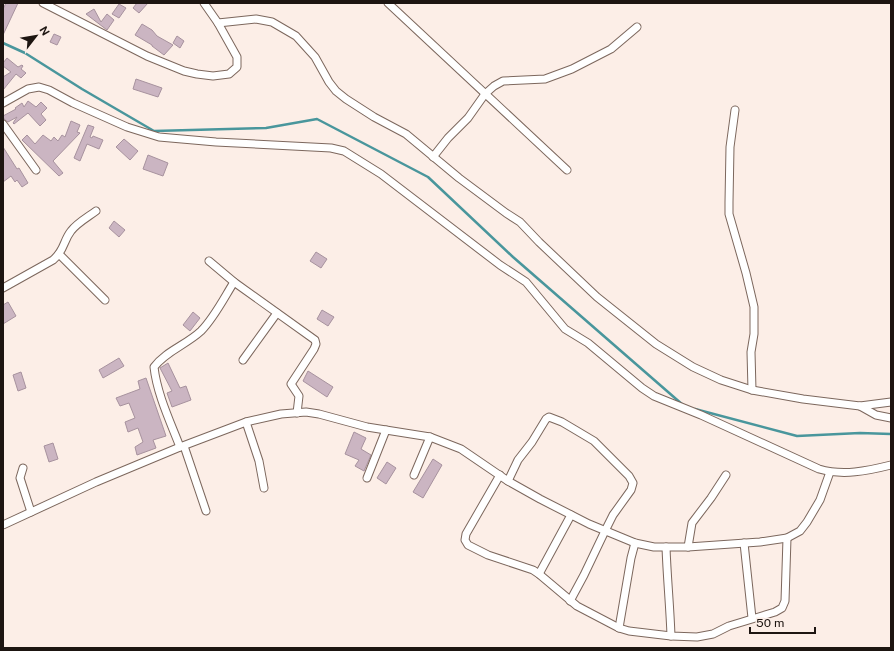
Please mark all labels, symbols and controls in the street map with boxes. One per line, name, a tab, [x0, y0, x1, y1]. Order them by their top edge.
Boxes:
north arrow	[16, 16, 56, 56]
text: N	[37, 24, 52, 38]
scale bar	[750, 609, 815, 635]
text: 50 m	[756, 616, 784, 630]

